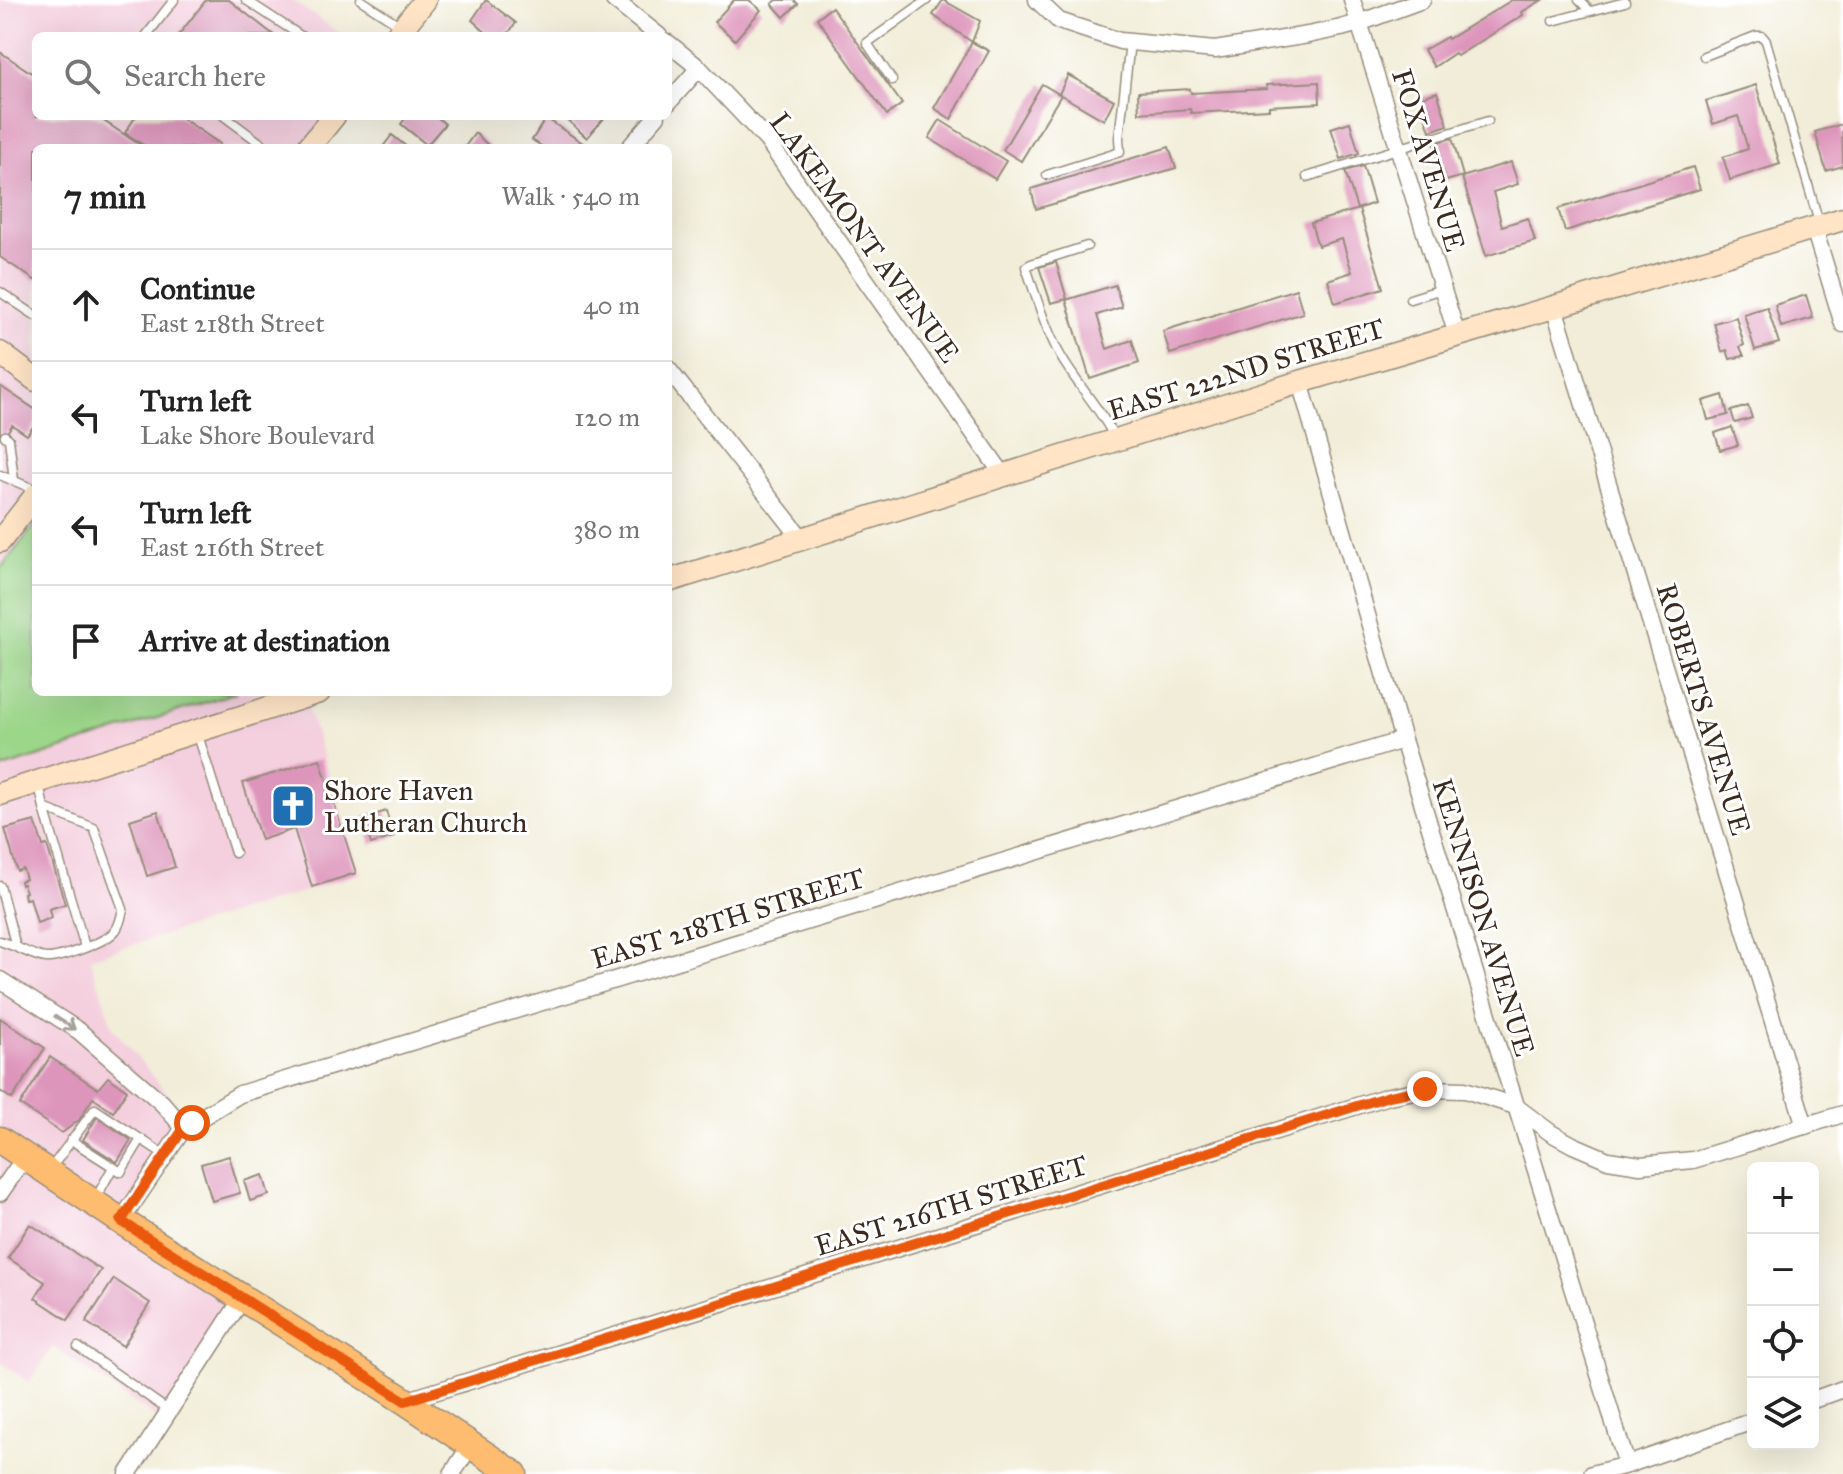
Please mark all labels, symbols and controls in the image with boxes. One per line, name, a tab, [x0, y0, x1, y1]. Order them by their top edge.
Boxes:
search box	[32, 32, 672, 120]
icon: search	[60, 54, 104, 98]
text: Search here	[124, 58, 266, 94]
street label: FOX AVENUE	[1384, 65, 1473, 256]
street label: LAKEMONT AVENUE	[762, 105, 967, 369]
text: 7 min	[64, 176, 146, 217]
text: Walk · 540 m	[501, 180, 640, 212]
text: Continue	[140, 271, 255, 307]
icon: ahead	[64, 283, 108, 327]
text: 40 m	[583, 289, 640, 321]
text: East 218th Street	[140, 307, 325, 339]
street label: EAST 222ND STREET	[1103, 311, 1389, 428]
text: Turn left	[140, 383, 251, 419]
icon: left	[64, 395, 108, 439]
text: 120 m	[574, 401, 640, 433]
text: Lake Shore Boulevard	[140, 419, 375, 451]
text: Turn left	[140, 495, 251, 531]
icon: left	[64, 507, 108, 551]
text: 380 m	[573, 513, 640, 545]
text: East 216th Street	[140, 531, 324, 563]
street label: ROBERTS AVENUE	[1649, 579, 1758, 839]
icon: arrive	[64, 619, 108, 663]
text: Arrive at destination	[140, 623, 390, 659]
place label: Shore Haven Lutheran Church	[324, 773, 528, 840]
street label: KENNISON AVENUE	[1425, 774, 1542, 1060]
church icon: Shore Haven Lutheran Church	[269, 782, 317, 830]
street label: EAST 218TH STREET	[587, 860, 869, 977]
one-way arrow	[54, 1014, 76, 1031]
route end	[1407, 1071, 1443, 1107]
route start	[174, 1105, 210, 1141]
street label: EAST 216TH STREET	[811, 1147, 1092, 1264]
map controls	[1747, 1162, 1819, 1450]
button: +	[1747, 1162, 1819, 1234]
button: −	[1747, 1234, 1819, 1306]
button: locate	[1747, 1306, 1819, 1378]
button: layers	[1747, 1378, 1819, 1450]

